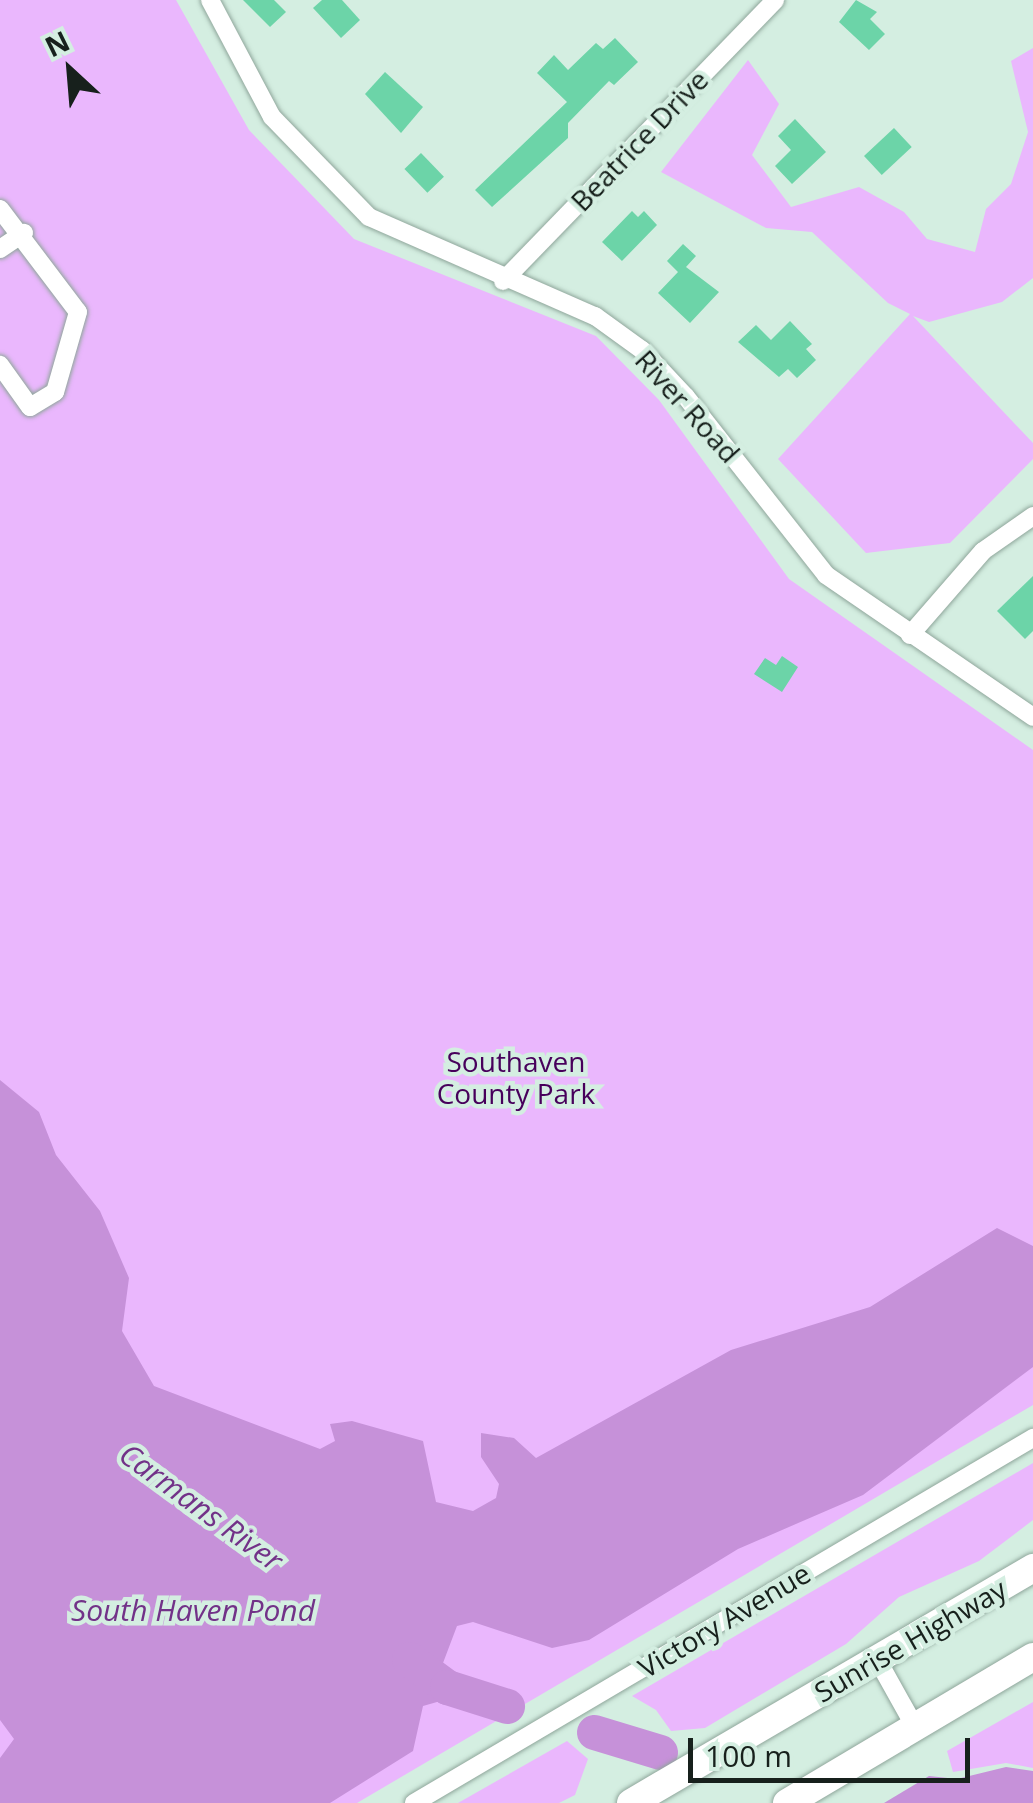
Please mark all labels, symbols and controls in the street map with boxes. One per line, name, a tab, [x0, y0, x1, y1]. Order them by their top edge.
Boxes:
north arrow	[20, 20, 120, 120]
text: N	[38, 21, 75, 65]
street label: Beatrice Drive	[563, 63, 715, 217]
street label: River Road	[629, 343, 747, 469]
park label: Southaven County Park	[437, 1044, 595, 1110]
water label: Carmans River	[112, 1436, 290, 1578]
street label: Victory Avenue	[632, 1556, 816, 1684]
street label: Sunrise Highway	[808, 1571, 1012, 1709]
water label: South Haven Pond	[71, 1592, 315, 1628]
scale bar	[693, 1718, 976, 1780]
text: 100 m	[705, 1735, 792, 1776]

